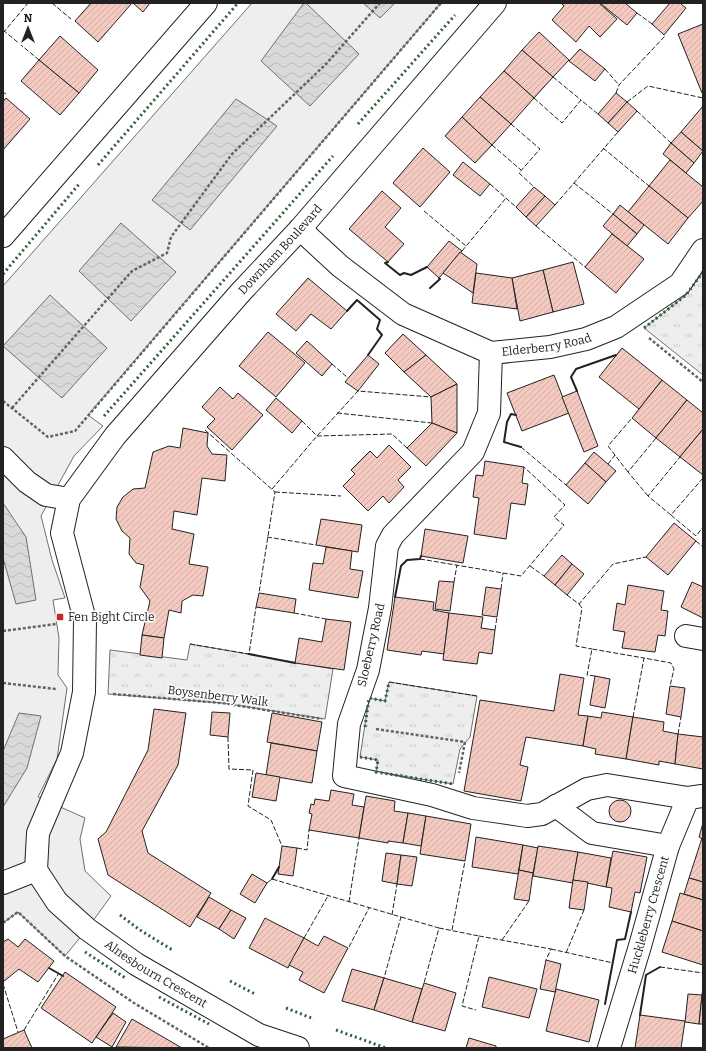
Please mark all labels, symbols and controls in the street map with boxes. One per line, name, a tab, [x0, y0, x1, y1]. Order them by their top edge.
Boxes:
north arrow	[8, 8, 48, 48]
text: N	[24, 12, 33, 25]
street label: Downham Boulevard	[235, 202, 325, 297]
street label: Elderberry Road	[501, 331, 594, 359]
street label: Sloeberry Road	[355, 602, 387, 688]
place label: Fen Bight Circle	[68, 610, 155, 624]
marker: Fen Bight Circle	[55, 612, 65, 622]
street label: Boysenberry Walk	[167, 683, 269, 709]
street label: Huckleberry Crescent	[625, 854, 672, 975]
street label: Alnesbourn Crescent	[102, 937, 210, 1011]

